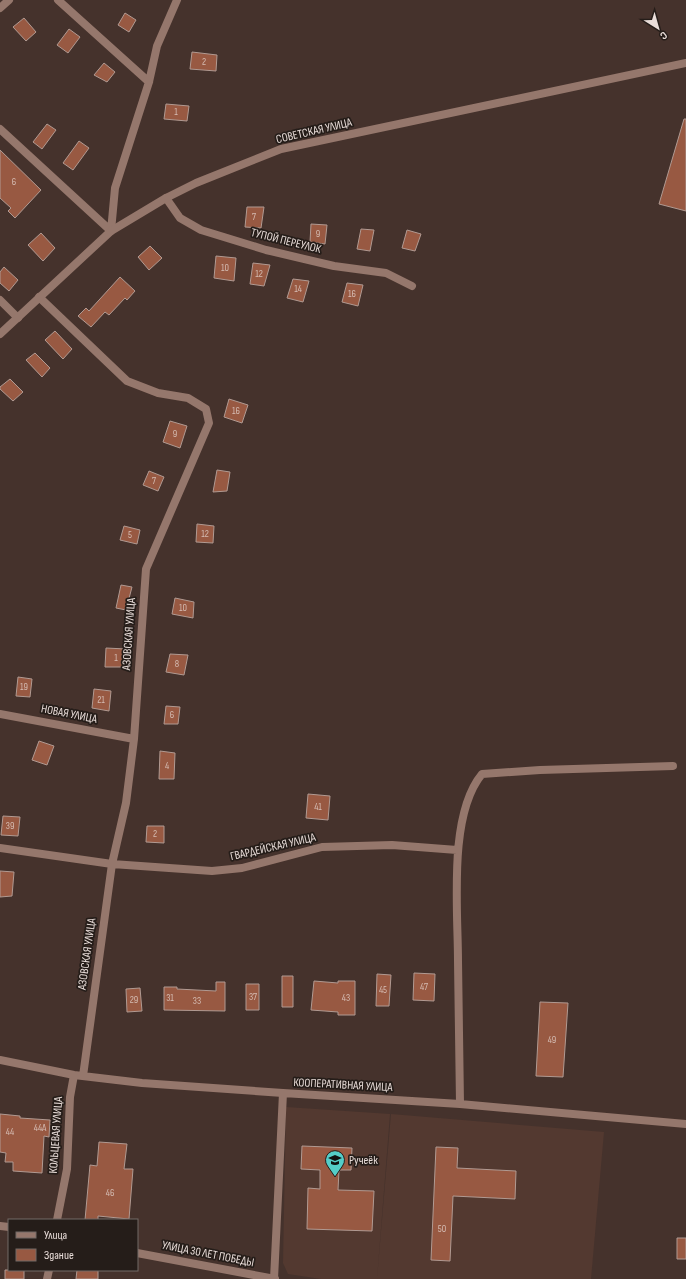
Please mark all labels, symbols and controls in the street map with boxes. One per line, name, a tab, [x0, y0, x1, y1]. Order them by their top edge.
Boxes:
north arrow	[638, 8, 678, 48]
text: С	[657, 29, 670, 43]
house number: 2	[202, 56, 206, 68]
house number: 1	[174, 106, 178, 118]
street label: СОВЕТСКАЯ УЛИЦА	[275, 115, 354, 147]
house number: 6	[12, 176, 16, 188]
house number: 7	[252, 211, 256, 223]
street label: ТУПОЙ ПЕРЕУЛОК	[249, 225, 323, 257]
house number: 9	[316, 228, 320, 240]
house number: 10	[221, 262, 229, 274]
house number: 12	[255, 268, 263, 280]
house number: 14	[294, 283, 302, 295]
house number: 16	[348, 288, 356, 300]
house number: 16	[232, 405, 240, 417]
house number: 9	[173, 428, 177, 440]
house number: 7	[152, 475, 156, 487]
house number: 12	[201, 528, 209, 540]
house number: 5	[128, 529, 132, 541]
street label: АЗОВСКАЯ УЛИЦА	[119, 596, 139, 672]
house number: 10	[179, 602, 187, 614]
house number: 1	[114, 652, 118, 664]
house number: 8	[175, 658, 179, 670]
house number: 19	[20, 681, 28, 693]
house number: 21	[97, 694, 105, 706]
street label: НОВАЯ УЛИЦА	[40, 701, 99, 727]
house number: 6	[170, 709, 174, 721]
house number: 4	[165, 760, 169, 772]
house number: 41	[314, 801, 322, 813]
house number: 39	[6, 820, 14, 832]
house number: 2	[153, 828, 157, 840]
street label: ГВАРДЕЙСКАЯ УЛИЦА	[229, 830, 318, 864]
street label: АЗОВСКАЯ УЛИЦА	[74, 916, 100, 992]
house number: 47	[420, 981, 428, 993]
house number: 45	[379, 984, 387, 996]
house number: 37	[249, 991, 257, 1003]
house number: 31	[166, 992, 174, 1004]
house number: 43	[342, 992, 350, 1004]
house number: 29	[130, 994, 138, 1006]
house number: 33	[193, 995, 201, 1007]
house number: 49	[548, 1034, 556, 1046]
street label: КООПЕРАТИВНАЯ УЛИЦА	[293, 1075, 394, 1095]
street label: КОЛЬЦЕВАЯ УЛИЦА	[46, 1095, 66, 1174]
house number: 44А	[34, 1122, 47, 1134]
house number: 44	[6, 1126, 14, 1138]
school or university icon: Ручеёк	[324, 1149, 346, 1177]
place label: Ручеёк	[349, 1153, 378, 1168]
house number: 46	[106, 1187, 114, 1199]
legend	[8, 1219, 138, 1271]
house number: 50	[438, 1223, 446, 1235]
text: Улица	[44, 1228, 68, 1243]
street label: УЛИЦА 30 ЛЕТ ПОБЕДЫ	[161, 1238, 255, 1270]
text: Здание	[44, 1248, 74, 1263]

